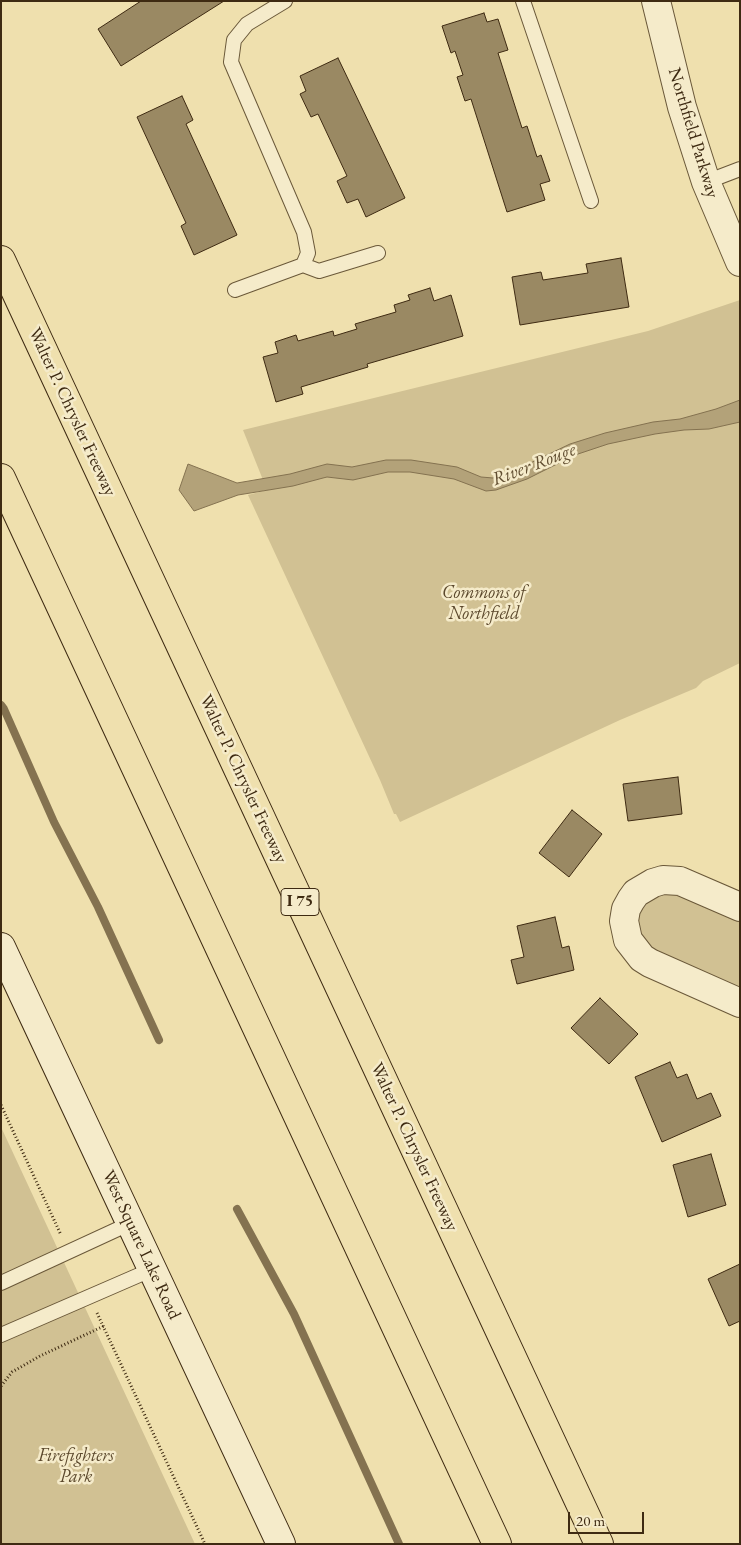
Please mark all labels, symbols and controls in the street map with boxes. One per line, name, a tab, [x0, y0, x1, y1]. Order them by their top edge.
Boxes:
street label: Northfield Parkway	[663, 65, 723, 201]
street label: Walter P. Chrysler Freeway	[23, 324, 121, 500]
water label: River Rouge	[489, 439, 579, 491]
park label: Commons of Northfield	[442, 582, 526, 624]
street label: Walter P. Chrysler Freeway	[194, 691, 292, 867]
road number: I 75	[281, 889, 319, 916]
street label: Walter P. Chrysler Freeway	[365, 1059, 463, 1235]
street label: West Square Lake Road	[97, 1167, 185, 1323]
park label: Firefighters Park	[38, 1445, 114, 1488]
scale bar	[571, 1502, 647, 1534]
text: 20 m	[576, 1511, 605, 1530]

